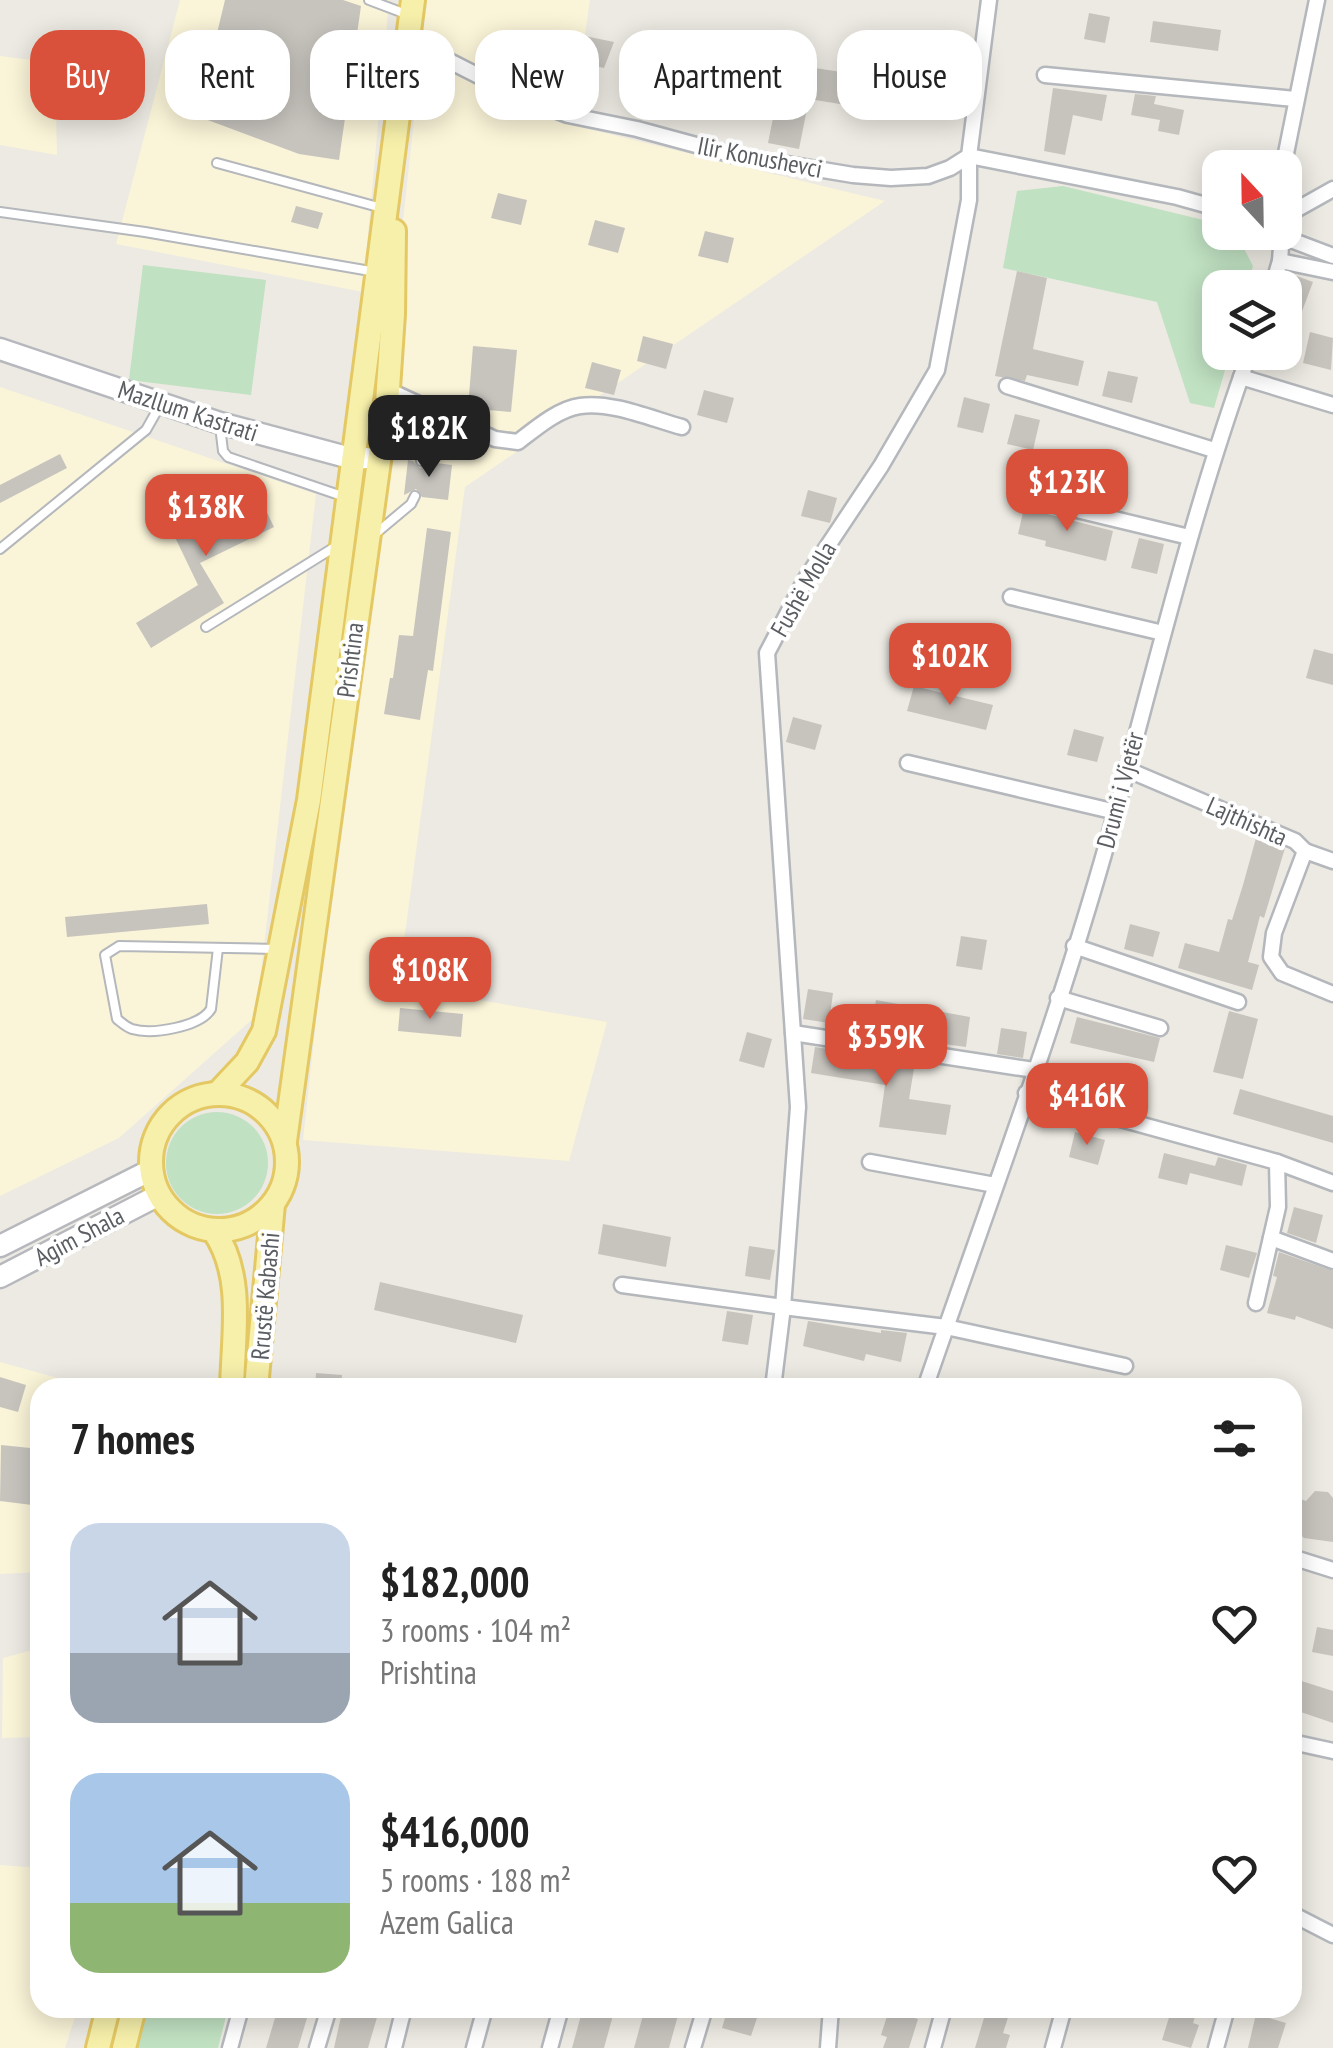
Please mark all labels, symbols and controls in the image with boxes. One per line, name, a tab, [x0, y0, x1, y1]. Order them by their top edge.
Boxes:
chip: Buy	[30, 30, 145, 120]
chip: Rent	[165, 30, 290, 120]
chip: Filters	[310, 30, 455, 120]
chip: New	[475, 30, 599, 120]
chip: Apartment	[619, 30, 817, 120]
chip: House	[837, 30, 982, 120]
street label: Ilir Konushevci	[695, 129, 825, 185]
north arrow	[1202, 150, 1302, 250]
map controls	[1202, 150, 1302, 370]
button: layers	[1202, 270, 1302, 370]
street label: Mazllum Kastrati	[114, 373, 262, 449]
pin: $182K	[359, 395, 499, 480]
text: $182K	[390, 406, 468, 448]
pin: $123K	[997, 449, 1137, 534]
text: $123K	[1028, 460, 1106, 502]
pin: $138K	[136, 474, 276, 559]
text: $138K	[167, 485, 245, 527]
street label: Fushë Molla	[763, 536, 843, 642]
street label: Prishtina	[330, 621, 370, 699]
pin: $102K	[880, 623, 1020, 708]
text: $102K	[911, 634, 989, 676]
street label: Drumi i Vjetër	[1089, 728, 1151, 852]
street label: Lajthishta	[1202, 789, 1292, 853]
pin: $108K	[360, 937, 500, 1022]
text: $108K	[391, 948, 469, 990]
pin: $359K	[816, 1004, 956, 1089]
text: $359K	[847, 1015, 925, 1057]
pin: $416K	[1017, 1063, 1157, 1148]
text: $416K	[1048, 1074, 1126, 1116]
street label: Agim Shala	[29, 1199, 129, 1273]
street label: Rrustë Kabashi	[243, 1231, 287, 1361]
text: 7 homes	[70, 1411, 195, 1466]
icon: filters	[1207, 1411, 1262, 1466]
text: $182,000	[380, 1554, 530, 1609]
icon: home	[150, 1563, 270, 1683]
icon: heart	[1207, 1596, 1262, 1651]
text: 3 rooms · 104 m²	[380, 1609, 571, 1651]
text: Prishtina	[380, 1651, 477, 1693]
text: $416,000	[380, 1804, 530, 1859]
icon: home	[150, 1813, 270, 1933]
icon: heart	[1207, 1846, 1262, 1901]
text: 5 rooms · 188 m²	[380, 1859, 571, 1901]
text: Azem Galica	[380, 1901, 514, 1943]

